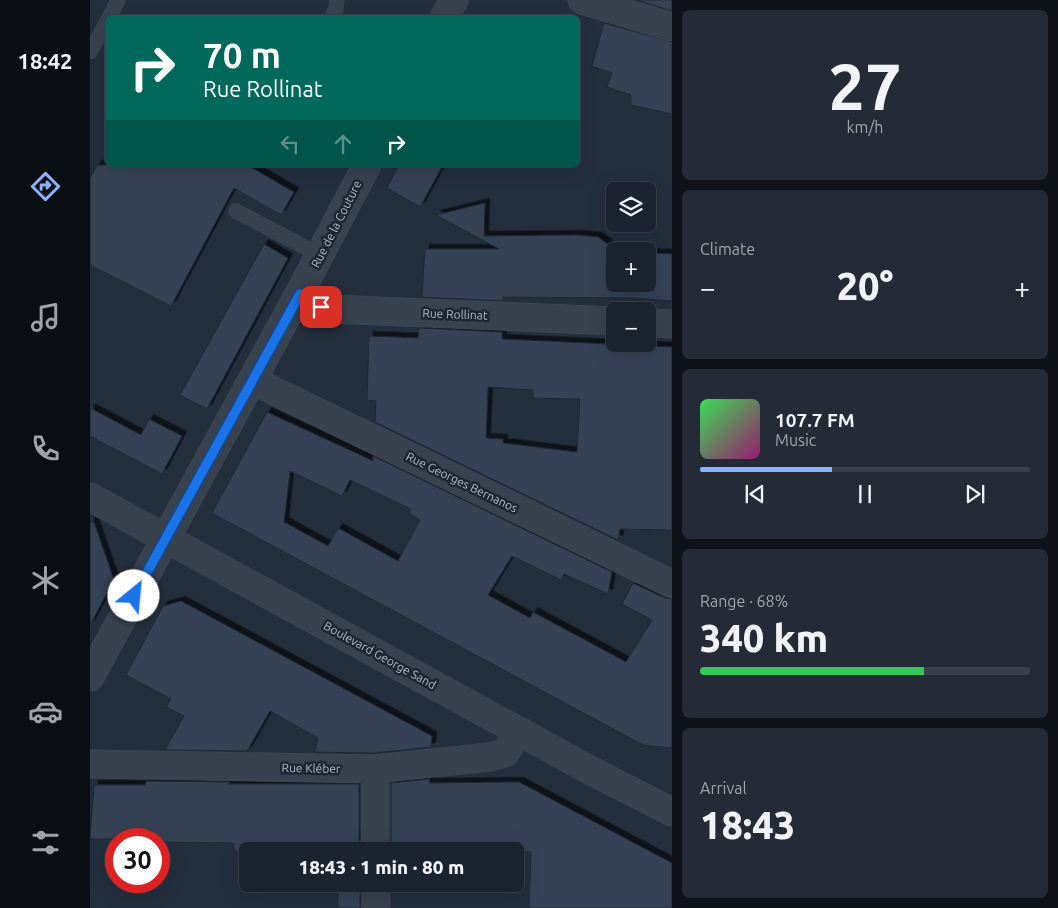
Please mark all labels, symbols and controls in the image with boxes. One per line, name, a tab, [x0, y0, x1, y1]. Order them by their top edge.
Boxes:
icon: right	[120, 35, 185, 100]
text: 70 m	[203, 35, 281, 75]
text: 18:42	[17, 48, 73, 73]
text: 27	[828, 49, 902, 122]
text: Rue Rollinat	[203, 76, 322, 101]
text: km/h	[847, 118, 883, 136]
icon: left	[276, 130, 304, 158]
icon: ahead	[329, 130, 357, 158]
icon: right	[382, 130, 410, 158]
icon: directions	[28, 169, 63, 204]
street label: Rue de la Couture	[308, 178, 364, 270]
map controls	[606, 182, 656, 352]
button: layers	[606, 182, 656, 232]
text: Climate	[700, 240, 755, 258]
button: +	[606, 242, 656, 292]
text: 20°	[837, 265, 893, 307]
text: −	[700, 272, 716, 303]
text: +	[1014, 272, 1030, 303]
pin	[300, 286, 342, 328]
icon: arrive	[307, 293, 335, 321]
icon: music	[28, 300, 63, 335]
button: −	[606, 302, 656, 352]
street label: Rue Rollinat	[422, 306, 488, 322]
text: 107.7 FM	[775, 409, 855, 431]
icon: phone	[28, 431, 63, 466]
text: Music	[775, 431, 816, 449]
street label: Rue Georges Bernanos	[404, 449, 520, 515]
icon: previous	[741, 480, 769, 508]
icon: pause	[851, 480, 879, 508]
icon: next	[961, 480, 989, 508]
icon: climate	[28, 563, 63, 598]
position arrow	[107, 569, 159, 621]
text: Range · 68%	[700, 592, 788, 610]
text: 340 km	[700, 617, 828, 659]
street label: Boulevard George Sand	[322, 619, 438, 691]
icon: car	[28, 694, 63, 729]
street label: Rue Kléber	[281, 761, 341, 775]
text: Arrival	[700, 779, 747, 797]
text: 18:43	[700, 804, 795, 846]
icon: filters	[28, 825, 63, 860]
speed limit sign: 30	[105, 828, 170, 893]
text: 18:43 · 1 min · 80 m	[299, 856, 464, 878]

